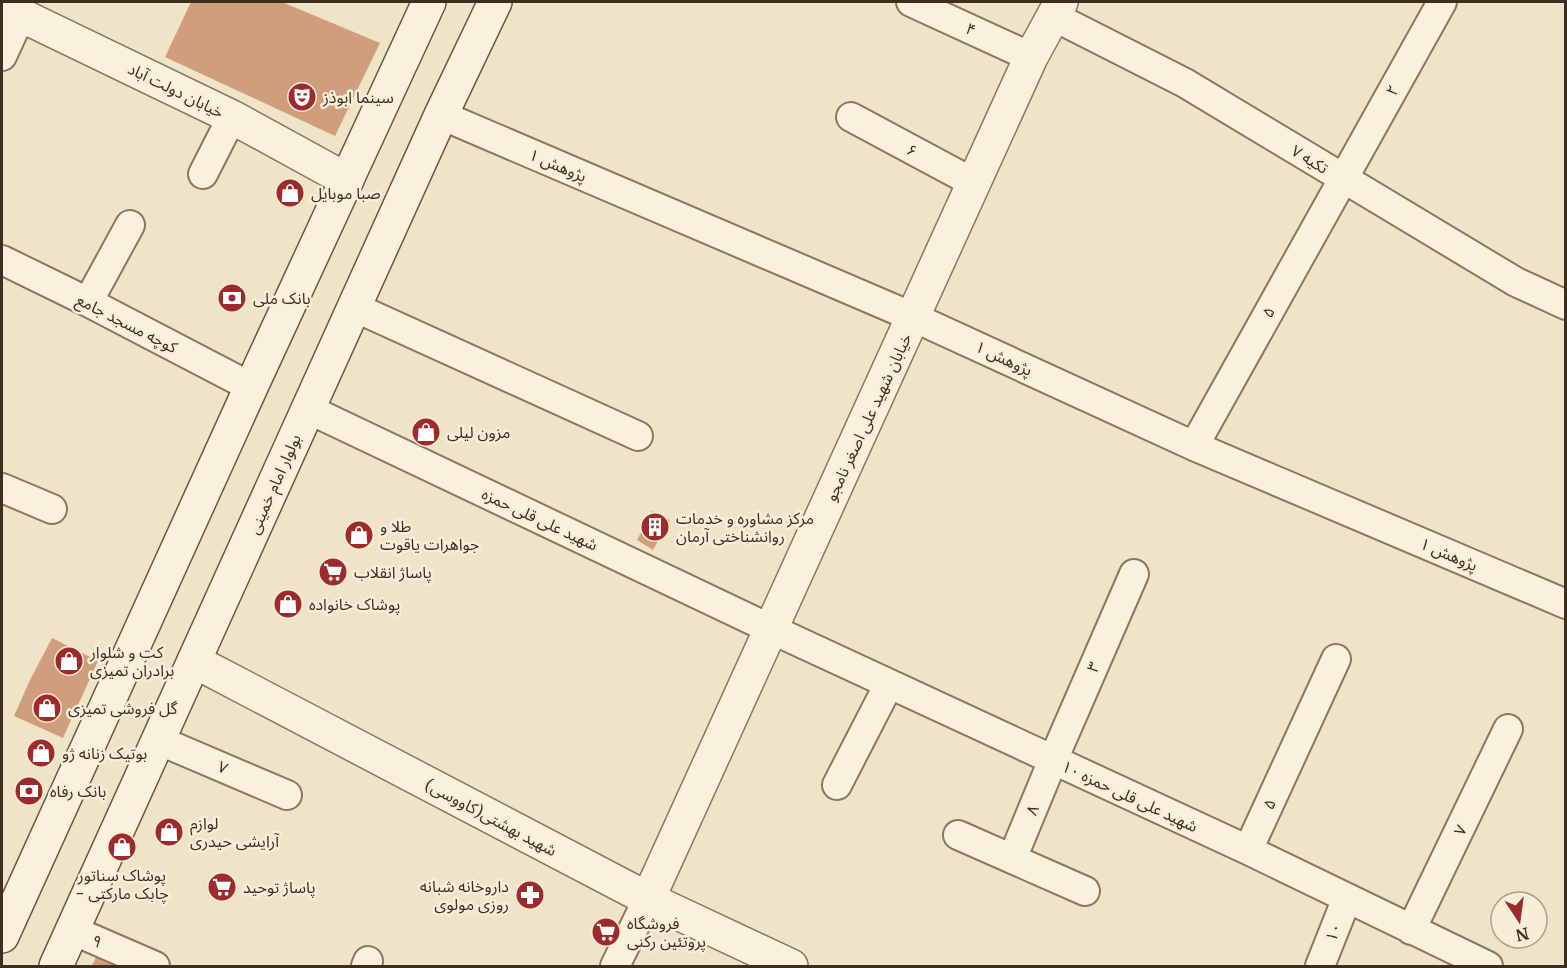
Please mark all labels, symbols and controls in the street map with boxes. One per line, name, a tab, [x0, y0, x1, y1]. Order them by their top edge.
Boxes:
street label: ۴	[963, 18, 979, 40]
street label: خیابان دولت آباد	[125, 58, 227, 122]
theatre icon: سینما ابوذز	[286, 81, 318, 113]
street label: ۲	[1381, 81, 1403, 99]
place label: سینما ابوذز	[322, 87, 394, 107]
street label: ۶	[903, 139, 921, 161]
street label: تکیه ۷	[1288, 140, 1332, 178]
street label: پژوهش ۱	[526, 144, 590, 187]
shop icon: صبا موبایل	[274, 177, 306, 209]
place label: صبا موبایل	[311, 183, 381, 203]
bank icon: بانک ملی	[216, 282, 248, 314]
place label: بانک ملی	[253, 288, 311, 308]
street label: کوچه مسجد جامع	[72, 289, 181, 360]
street label: ۵	[1257, 303, 1279, 321]
street label: خیابان شهید علی اصغر نامجو	[820, 330, 916, 504]
street label: پژوهش ۱	[972, 336, 1036, 381]
shop icon: مزون لیلی	[410, 416, 442, 448]
place label: مزون لیلی	[447, 422, 510, 442]
street label: بولوار امام خمینی	[243, 431, 308, 538]
street label: شهید علی قلی حمزه	[479, 483, 601, 555]
place label: مرکز مشاوره و خدمات روانشناختی آرمان	[676, 508, 814, 546]
building icon: مرکز مشاوره و خدمات روانشناختی آرمان	[639, 511, 671, 543]
place label: طلا و جواهرات یاقوت	[380, 516, 479, 554]
shop icon: طلا و جواهرات یاقوت	[343, 519, 375, 551]
street label: پژوهش ۱	[1417, 533, 1481, 576]
supermarket icon: پاساژ انقلاب	[317, 556, 349, 588]
place label: پاساژ انقلاب	[354, 562, 432, 583]
shop icon: پوشاک خانواده	[272, 588, 304, 620]
place label: پوشاک خانواده	[309, 594, 400, 615]
place label: کت و شلوار برادران تمیزی	[89, 642, 174, 680]
shop icon: کت و شلوار برادران تمیزی	[53, 645, 85, 677]
street label: ۳	[1082, 659, 1104, 675]
shop icon: گل فروشی تمیزی	[31, 692, 63, 724]
place label: گل فروشی تمیزی	[68, 698, 178, 718]
shop icon: بوتیک زنانه ژو	[25, 737, 57, 769]
place label: بوتیک زنانه ژو	[62, 743, 147, 763]
street label: ۷	[215, 756, 231, 778]
street label: شهید علی قلی حمزه ۱۰	[1059, 756, 1201, 836]
street label: شهید بهشتی(کاووسی)	[422, 774, 560, 860]
bank icon: بانک رفاه	[13, 775, 45, 807]
place label: بانک رفاه	[50, 781, 106, 801]
street label: ۵	[1258, 796, 1280, 812]
street label: ۸	[1021, 802, 1043, 818]
place label: لوازم آرایشی حیدری	[190, 813, 280, 851]
shop icon: لوازم آرایشی حیدری	[153, 816, 185, 848]
street label: ۷	[1449, 822, 1471, 838]
shop icon: پوشاک سناتور - چابک مارکتی	[106, 831, 138, 863]
place label: پوشاک سناتور - چابک مارکتی	[75, 865, 169, 904]
supermarket icon: پاساژ توحید	[206, 871, 238, 903]
place label: داروخانه شبانه روزی مولوی	[420, 876, 509, 914]
place label: پاساژ توحید	[243, 877, 316, 898]
pharmacy icon: داروخانه شبانه روزی مولوی	[514, 879, 546, 911]
north arrow	[1489, 890, 1549, 950]
place label: فروشگاه پروتئین رکنی	[627, 913, 706, 952]
supermarket icon: فروشگاه پروتئین رکنی	[590, 916, 622, 948]
street label: ۱۰	[1320, 920, 1346, 944]
text: N	[1514, 923, 1531, 946]
street label: ۹	[89, 930, 105, 952]

